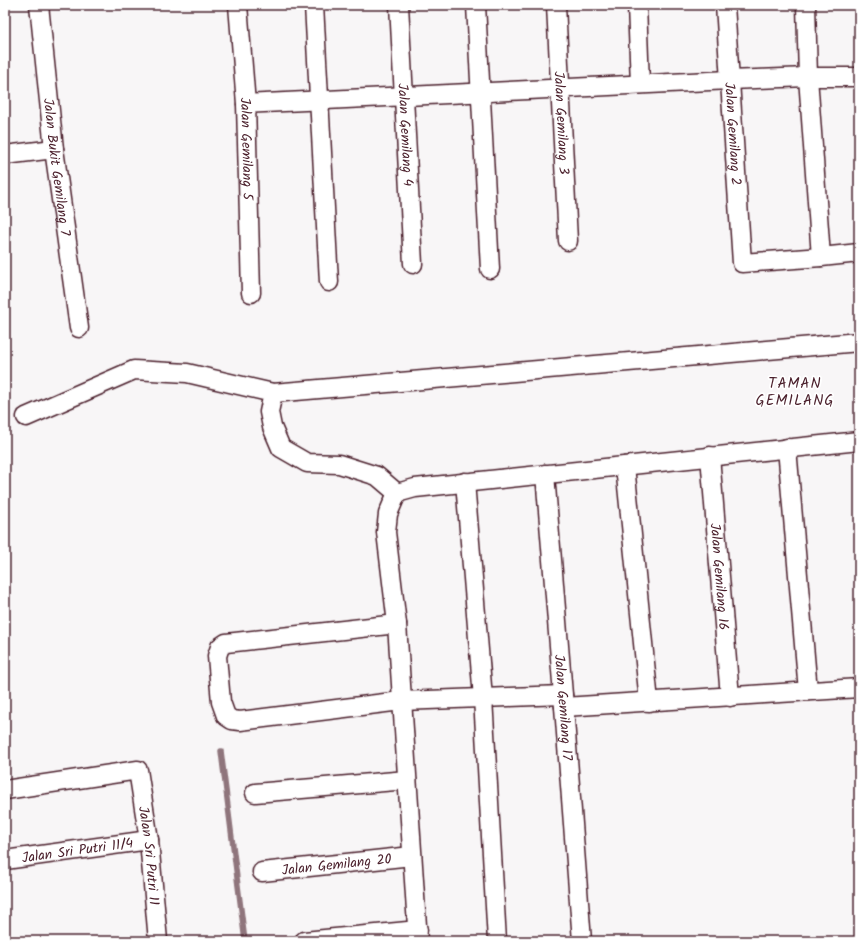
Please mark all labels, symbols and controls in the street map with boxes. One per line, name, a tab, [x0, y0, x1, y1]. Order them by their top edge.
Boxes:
street label: Jalan Gemilang 3	[547, 71, 575, 175]
street label: Jalan Gemilang 2	[718, 81, 747, 186]
street label: Jalan Gemilang 4	[391, 83, 419, 187]
street label: Jalan Gemilang 5	[233, 96, 259, 202]
street label: Jalan Bukit Gemilang 7	[37, 97, 76, 238]
district label: TAMAN GEMILANG	[755, 372, 835, 413]
street label: Jalan Gemilang 16	[704, 522, 734, 631]
street label: Jalan Gemilang 17	[548, 653, 578, 762]
street label: Jalan Sri Putri 11	[132, 805, 165, 906]
street label: Jalan Sri Putri 11/4	[20, 832, 135, 870]
street label: Jalan Gemilang 20	[281, 848, 393, 882]

